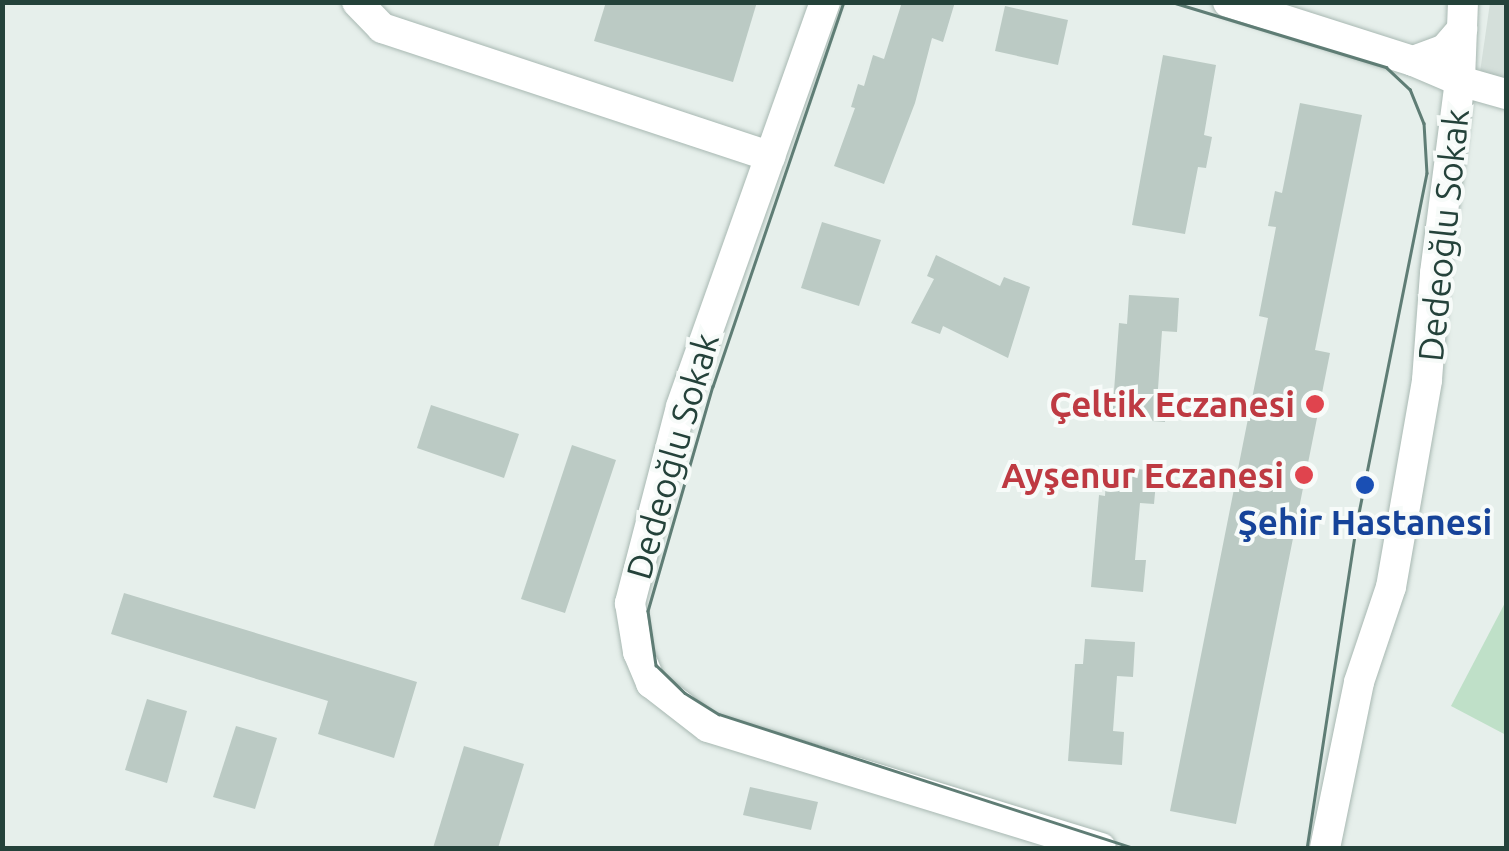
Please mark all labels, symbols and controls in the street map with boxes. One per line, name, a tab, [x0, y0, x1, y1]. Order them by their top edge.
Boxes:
street label: Dedeoğlu Sokak	[1409, 107, 1477, 363]
street label: Dedeoğlu Sokak	[617, 328, 727, 584]
place label: Çeltik Eczanesi	[1049, 383, 1295, 425]
marker: Çeltik Eczanesi	[1304, 393, 1326, 415]
place label: Ayşenur Eczanesi	[1001, 454, 1284, 496]
marker: Ayşenur Eczanesi	[1293, 464, 1315, 486]
marker: Şehir Hastanesi	[1354, 474, 1376, 496]
place label: Şehir Hastanesi	[1238, 501, 1492, 543]

